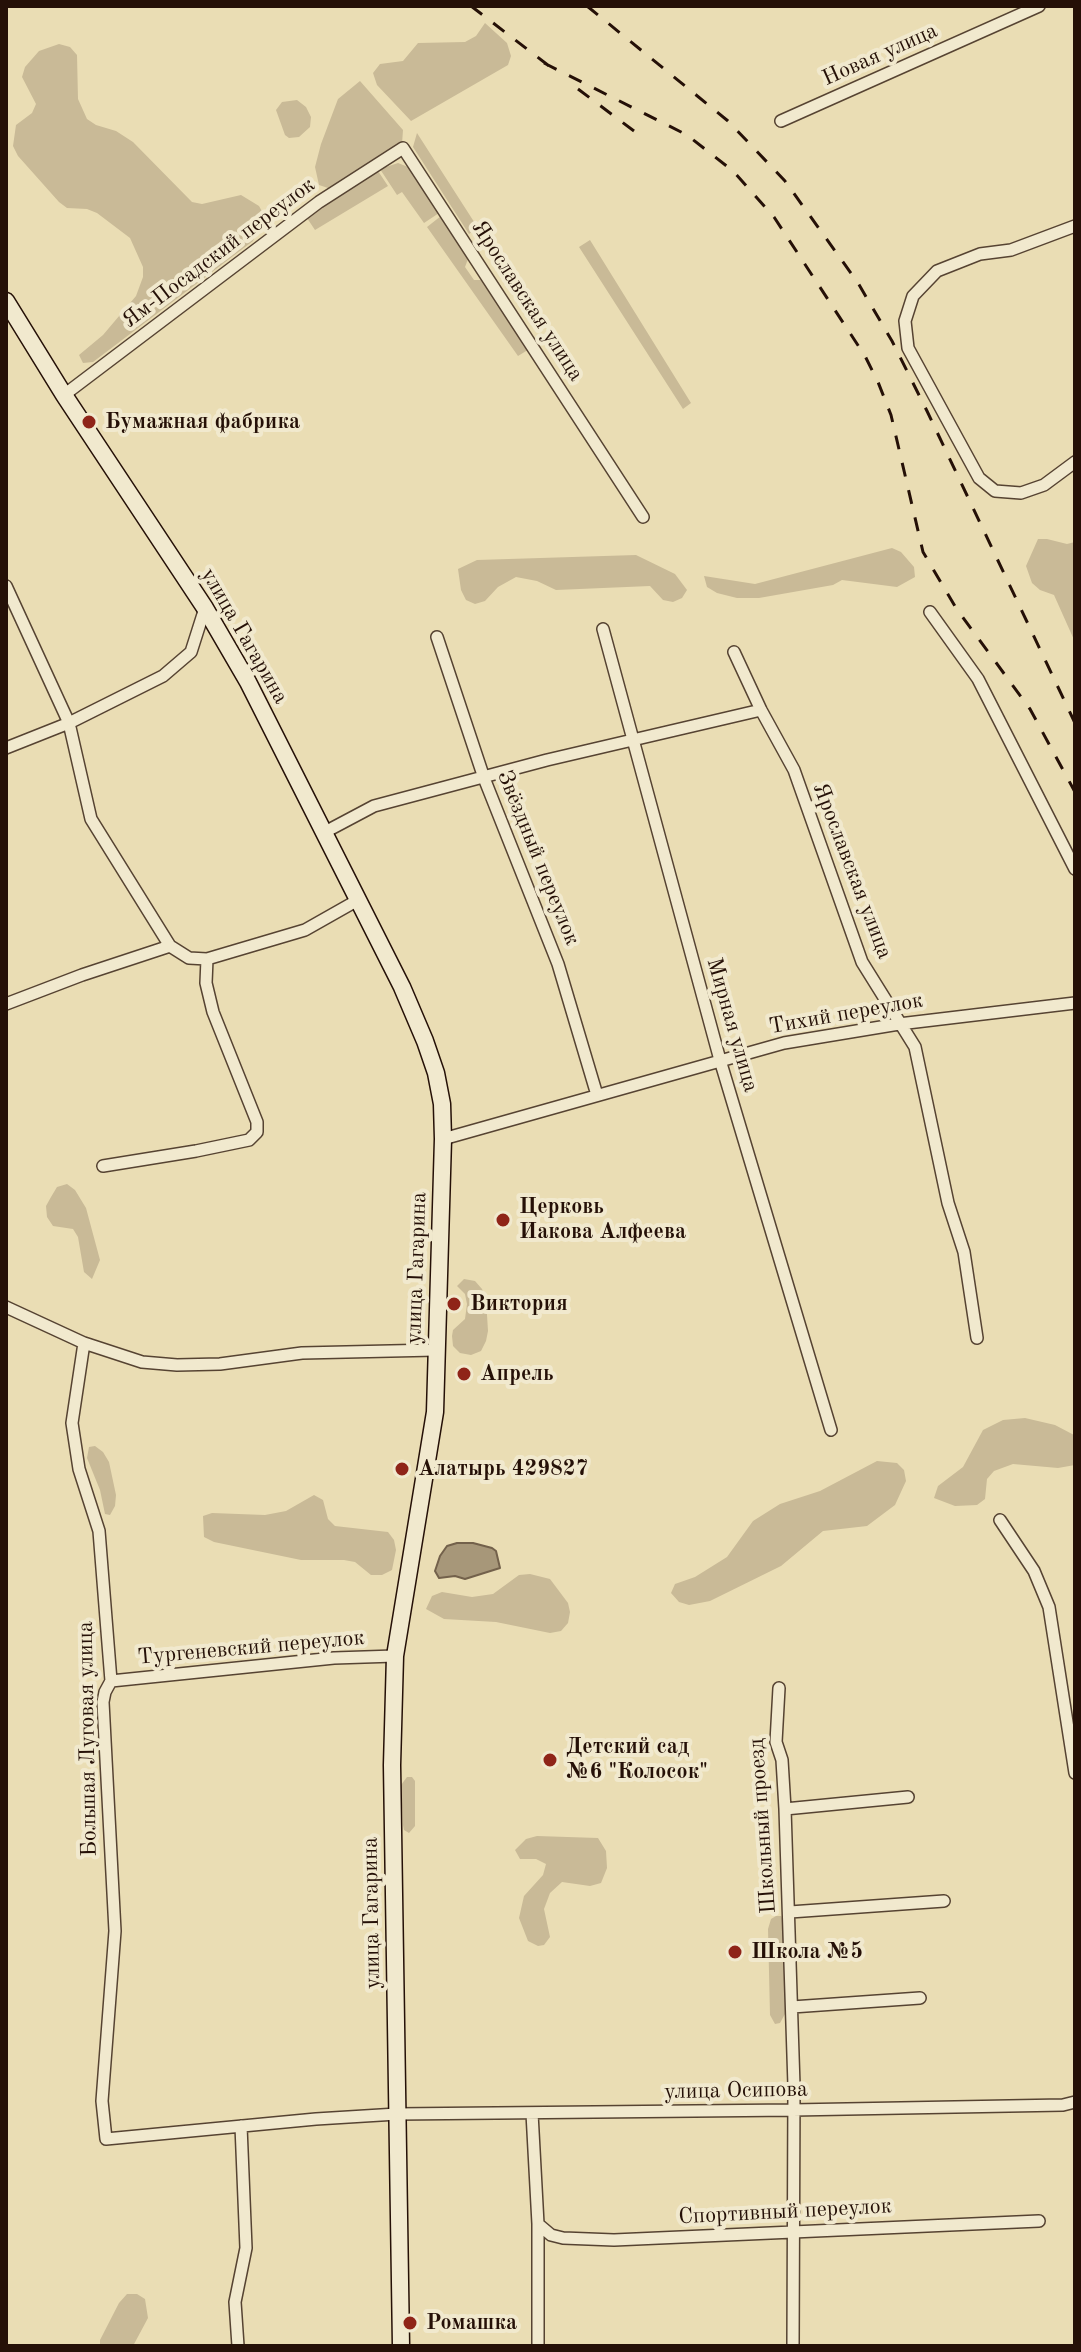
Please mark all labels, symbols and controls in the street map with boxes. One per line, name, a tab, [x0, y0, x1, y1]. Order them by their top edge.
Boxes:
street label: Новая улица	[818, 18, 942, 92]
street label: Ям-Посадский переулок	[117, 172, 321, 334]
street label: Ярославская улица	[465, 216, 589, 386]
place label: Бумажная фабрика	[105, 409, 300, 435]
marker: Бумажная фабрика	[80, 413, 98, 431]
street label: улица Гагарина	[194, 563, 294, 709]
street label: Звёздный переулок	[491, 767, 585, 949]
street label: Ярославская улица	[806, 779, 898, 963]
street label: Мирная улица	[700, 955, 764, 1095]
street label: Тихий переулок	[767, 987, 925, 1041]
street label: улица Гагарина	[401, 1191, 433, 1345]
place label: Церковь Иакова Алфеева	[519, 1194, 686, 1246]
marker: Церковь Иакова Алфеева	[494, 1211, 512, 1229]
place label: Виктория	[470, 1291, 568, 1317]
marker: Виктория	[445, 1295, 463, 1313]
place label: Апрель	[480, 1361, 554, 1387]
marker: Апрель	[455, 1365, 473, 1383]
place label: Алатырь 429827	[418, 1456, 588, 1482]
marker: Алатырь 429827	[393, 1460, 411, 1478]
street label: Большая Луговая улица	[73, 1621, 103, 1857]
street label: Тургеневский переулок	[136, 1625, 366, 1671]
place label: Детский сад №6 "Колосок"	[566, 1734, 708, 1786]
street label: Школьный проезд	[744, 1737, 782, 1915]
marker: Детский сад №6 "Колосок"	[541, 1751, 559, 1769]
street label: улица Гагарина	[357, 1837, 387, 1989]
place label: Школа №5	[751, 1939, 863, 1965]
marker: Школа №5	[726, 1943, 744, 1961]
street label: улица Осипова	[664, 2077, 808, 2105]
street label: Спортивный переулок	[678, 2193, 892, 2231]
place label: Ромашка	[426, 2310, 517, 2336]
marker: Ромашка	[401, 2314, 419, 2332]

